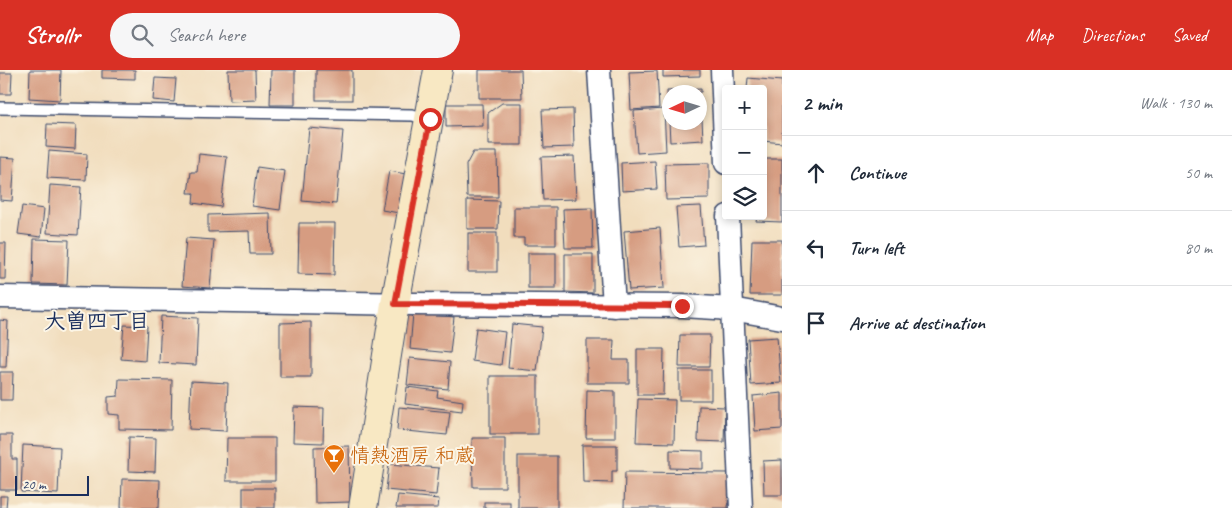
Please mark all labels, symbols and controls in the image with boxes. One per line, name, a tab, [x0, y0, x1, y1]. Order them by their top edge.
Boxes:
search box	[110, 13, 460, 58]
text: Strollr	[25, 20, 80, 50]
icon: search	[128, 21, 156, 49]
text: Search here	[168, 23, 245, 47]
text: Map	[1026, 24, 1053, 46]
text: Directions	[1081, 24, 1144, 46]
text: Saved	[1172, 24, 1207, 46]
north arrow	[662, 85, 707, 130]
map controls	[722, 85, 767, 220]
button: +	[722, 85, 767, 130]
text: 2 min	[802, 90, 842, 116]
text: Walk · 130 m	[1140, 93, 1212, 113]
route start	[419, 108, 442, 131]
button: −	[722, 130, 767, 175]
icon: ahead	[802, 159, 830, 187]
text: Continue	[849, 161, 906, 185]
text: 50 m	[1185, 163, 1212, 183]
button: layers	[722, 175, 767, 220]
icon: left	[802, 234, 830, 262]
text: Turn left	[849, 236, 904, 260]
text: 80 m	[1185, 238, 1212, 258]
route end	[671, 295, 694, 318]
district label: 大曽四丁目	[45, 308, 150, 334]
icon: arrive	[802, 309, 830, 337]
text: Arrive at destination	[849, 311, 985, 335]
bar icon: 情熱酒房 和蔵	[322, 443, 346, 474]
place label: 情熱酒房 和蔵	[350, 443, 475, 468]
scale bar	[15, 473, 89, 496]
text: 20 m	[22, 476, 46, 493]

